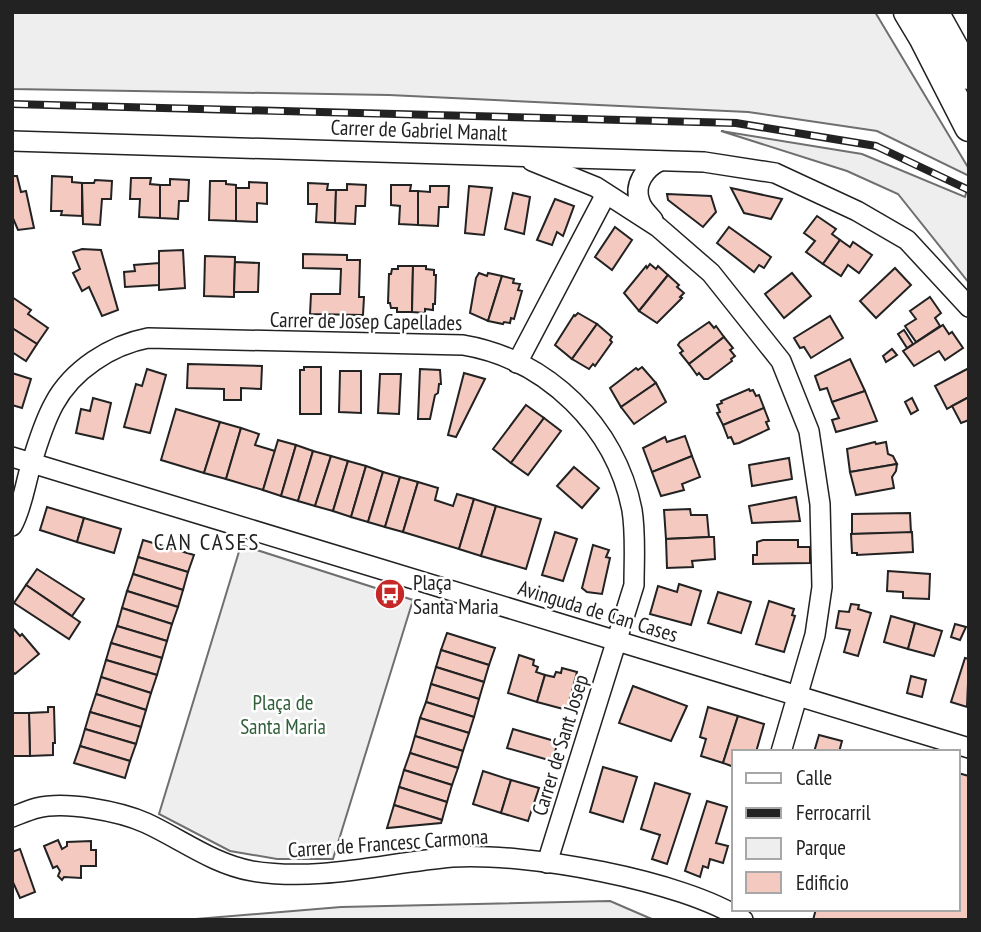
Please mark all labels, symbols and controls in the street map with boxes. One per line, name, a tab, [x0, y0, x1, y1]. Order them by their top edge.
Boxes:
street label: Carrer de Gabriel Manalt	[330, 113, 508, 147]
street label: Carrer de Josep Capellades	[270, 306, 462, 336]
district label: CAN CASES	[154, 527, 260, 556]
place label: Plaça Santa Maria	[413, 569, 499, 620]
street label: Avinguda de Can Cases	[515, 574, 681, 648]
bus stop icon: Plaça Santa Maria	[373, 577, 407, 611]
street label: Carrer de Sant Josep	[526, 671, 594, 819]
park label: Plaça de Santa Maria	[240, 689, 326, 740]
legend	[732, 750, 960, 911]
text: Calle	[796, 764, 832, 791]
text: Ferrocarril	[796, 799, 871, 826]
street label: Carrer de Francesc Carmona	[287, 823, 489, 863]
text: Parque	[796, 834, 846, 861]
text: Edificio	[796, 869, 849, 896]

